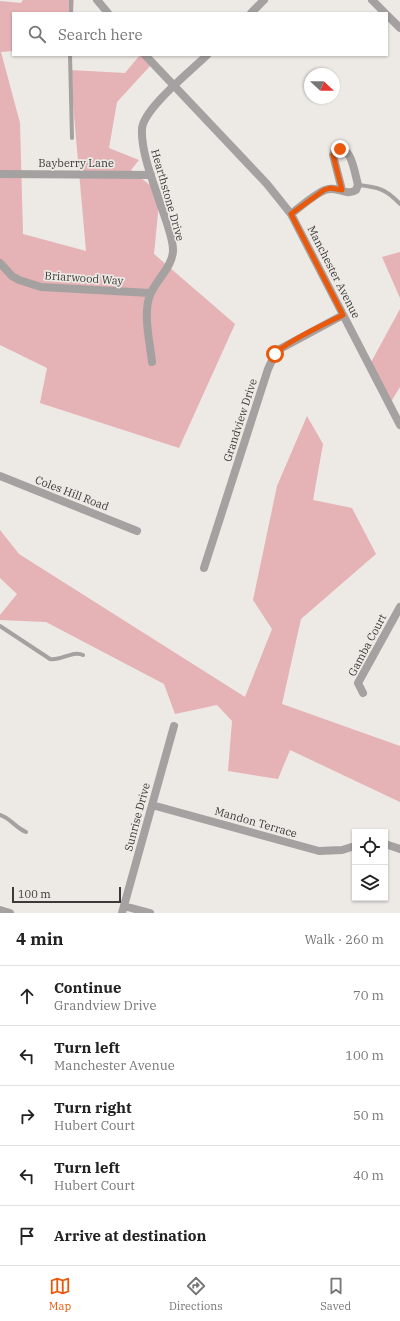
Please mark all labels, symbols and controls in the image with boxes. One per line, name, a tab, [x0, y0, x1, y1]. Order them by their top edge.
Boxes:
search box	[12, 12, 388, 56]
icon: search	[26, 23, 48, 45]
text: Search here	[58, 25, 143, 44]
north arrow	[304, 68, 340, 104]
route end	[331, 140, 349, 158]
street label: Hearthstone Drive	[148, 147, 188, 243]
street label: Bayberry Lane	[38, 156, 114, 170]
street label: Manchester Avenue	[305, 223, 363, 321]
street label: Briarwood Way	[44, 268, 124, 288]
route start	[266, 345, 284, 363]
street label: Grandview Drive	[220, 377, 260, 463]
street label: Coles Hill Road	[33, 473, 111, 514]
street label: Gamba Court	[345, 611, 389, 679]
street label: Sunrise Drive	[121, 781, 153, 853]
street label: Mandon Terrace	[213, 804, 299, 840]
map controls	[352, 829, 388, 901]
button: locate	[352, 829, 388, 865]
button: layers	[352, 865, 388, 901]
scale bar	[12, 885, 121, 904]
text: 100 m	[18, 887, 51, 901]
text: 4 min	[16, 928, 64, 950]
text: Walk · 260 m	[305, 931, 384, 948]
text: Continue	[54, 978, 121, 997]
icon: ahead	[16, 985, 38, 1007]
text: 70 m	[353, 987, 384, 1004]
text: Grandview Drive	[54, 997, 156, 1014]
text: Turn left	[54, 1038, 120, 1057]
icon: left	[16, 1045, 38, 1067]
text: 100 m	[345, 1047, 384, 1064]
text: Manchester Avenue	[54, 1057, 175, 1074]
text: Turn right	[54, 1098, 132, 1117]
icon: right	[16, 1105, 38, 1127]
text: 50 m	[353, 1107, 384, 1124]
text: Hubert Court	[54, 1117, 135, 1134]
text: Turn left	[54, 1158, 120, 1177]
icon: left	[16, 1165, 38, 1187]
text: 40 m	[353, 1167, 384, 1184]
text: Hubert Court	[54, 1177, 135, 1194]
icon: arrive	[16, 1225, 38, 1247]
text: Arrive at destination	[54, 1226, 206, 1245]
tab: Map	[49, 1275, 71, 1313]
tab: Directions	[169, 1275, 223, 1313]
tab: Saved	[320, 1275, 351, 1313]

